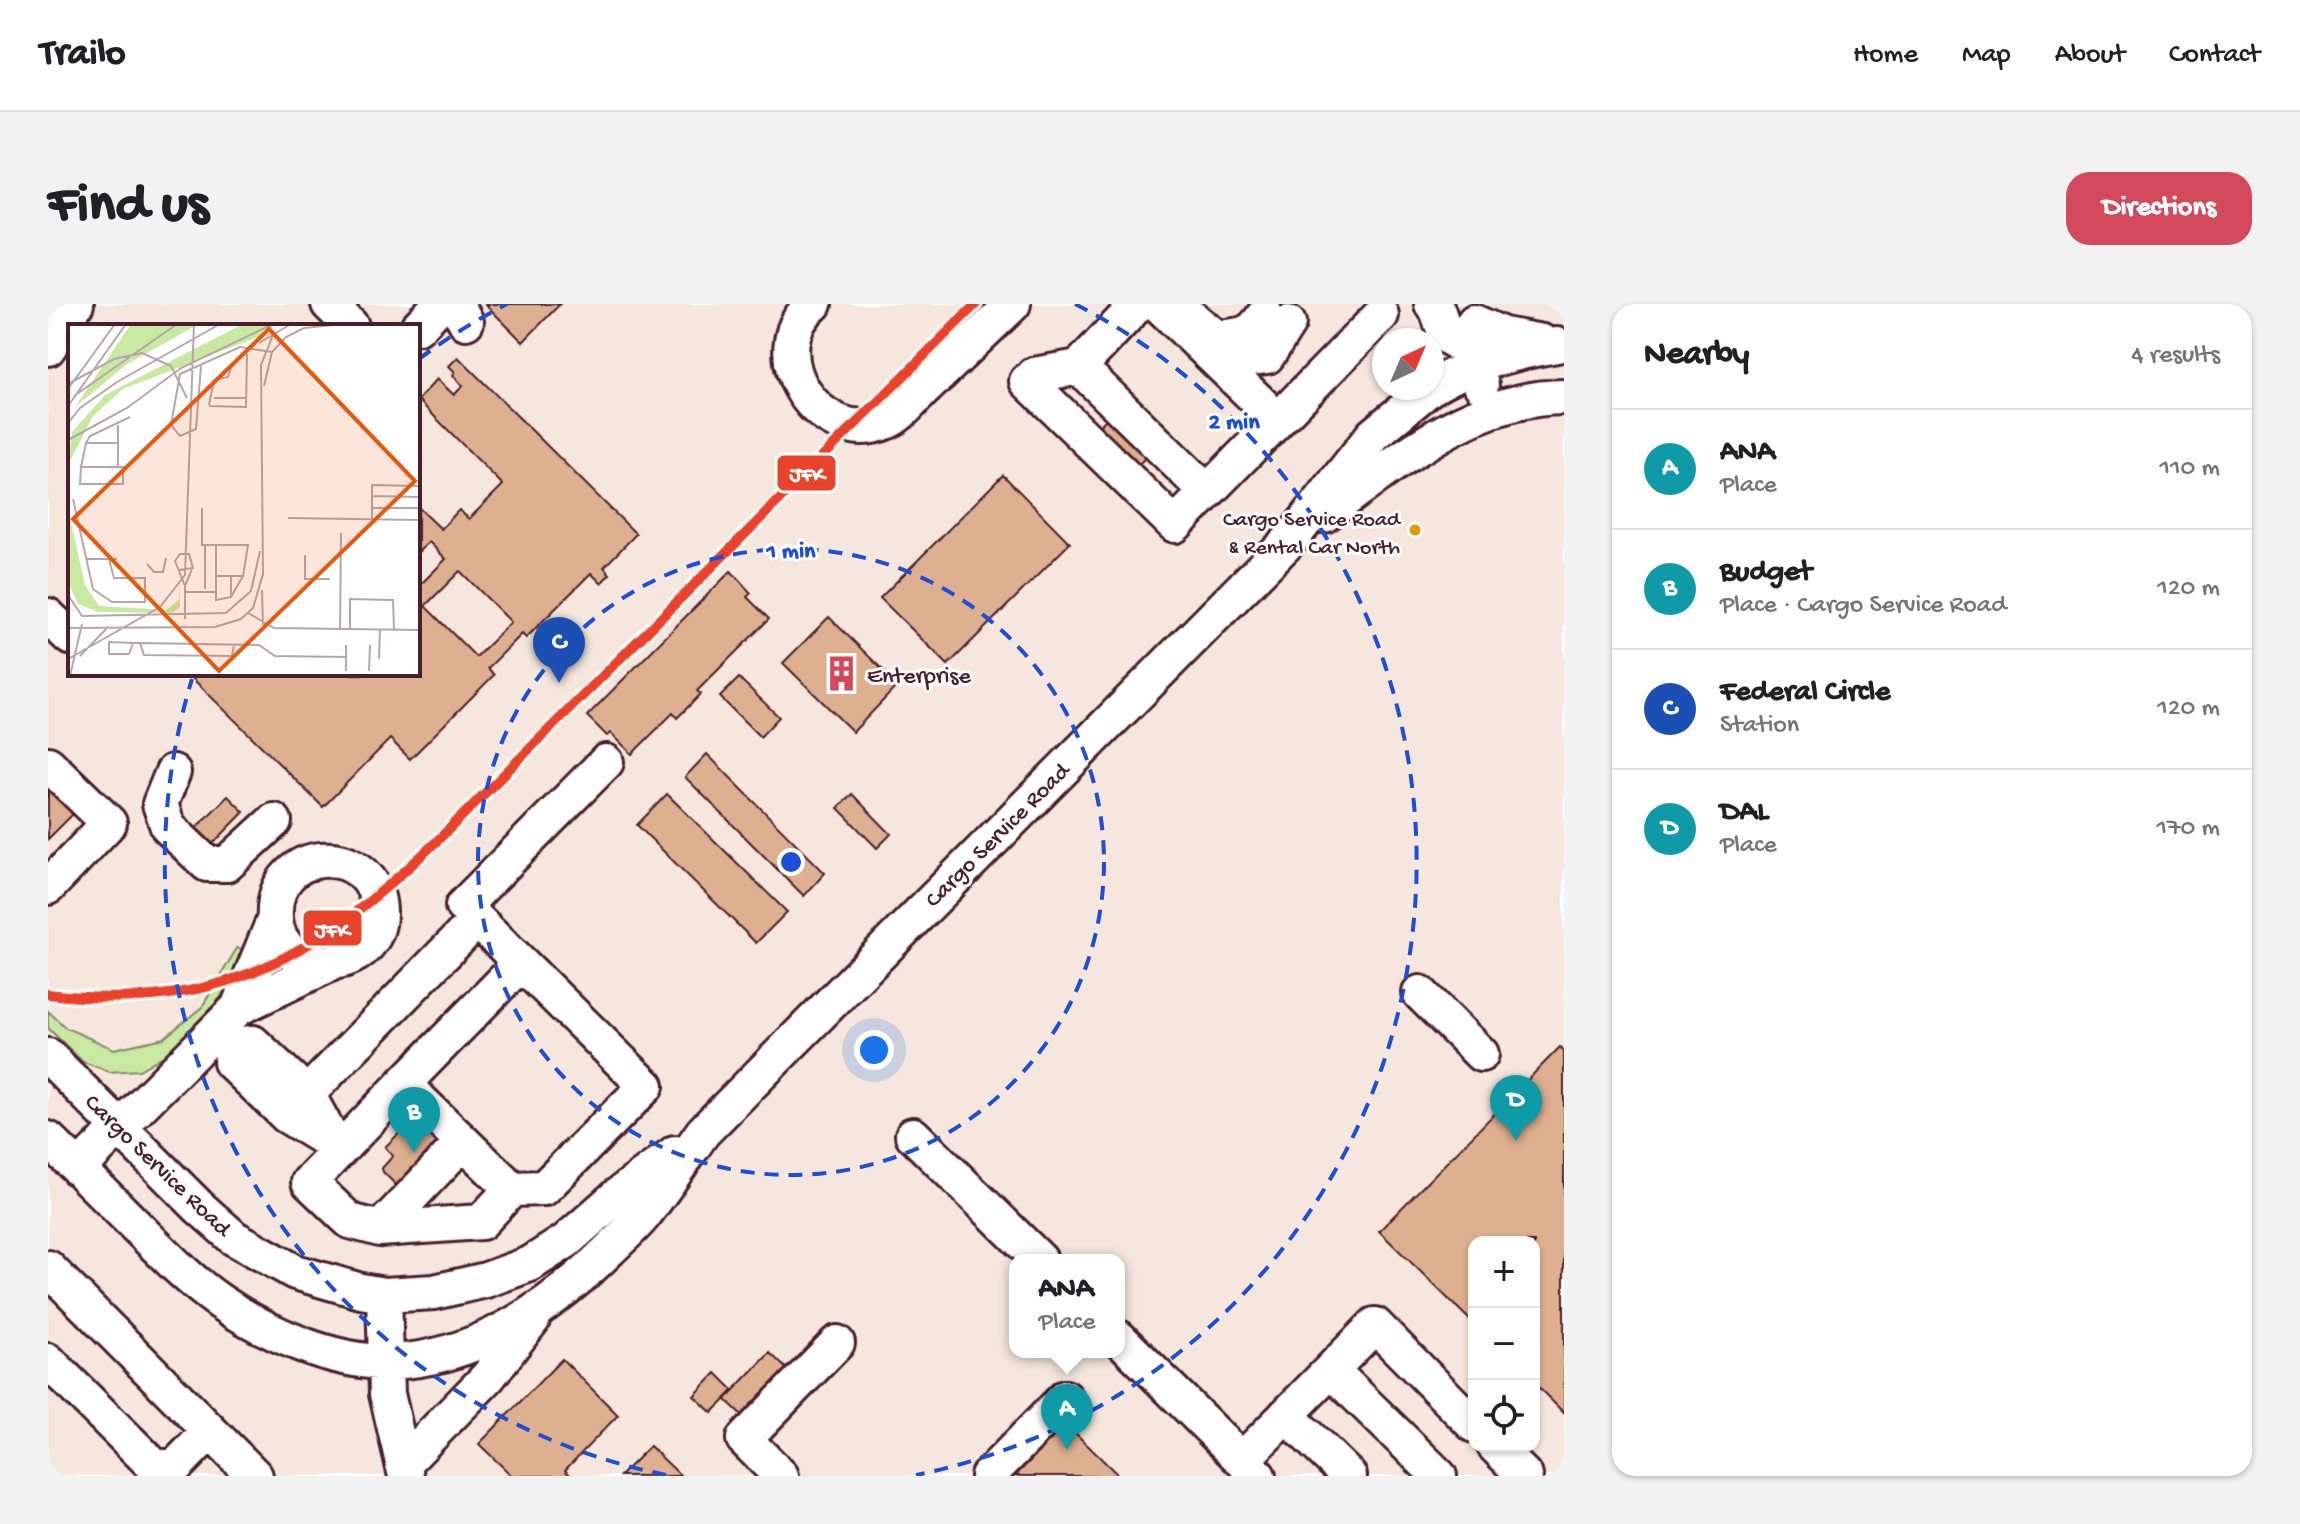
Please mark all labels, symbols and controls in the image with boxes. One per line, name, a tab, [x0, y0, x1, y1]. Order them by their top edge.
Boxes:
text: Trailo	[40, 33, 126, 77]
text: Home	[1853, 39, 1918, 72]
text: Map	[1962, 39, 2011, 72]
text: About	[2055, 39, 2125, 72]
text: Contact	[2169, 39, 2260, 72]
button: Directions	[2066, 172, 2252, 245]
text: Find us	[48, 175, 208, 241]
inset map	[68, 324, 420, 676]
north arrow	[1372, 328, 1444, 400]
text: Nearby	[1644, 336, 1749, 376]
text: 4 results	[2131, 341, 2220, 372]
text: 2 min	[1208, 409, 1260, 438]
text: ANA	[1720, 436, 1775, 471]
line badge: JFK	[776, 454, 837, 492]
text: A	[1662, 454, 1678, 485]
text: 110 m	[2160, 454, 2220, 485]
text: JFK	[788, 463, 827, 489]
text: Place	[1720, 471, 1777, 502]
place label: Cargo Service Road & Rental Car North	[1223, 508, 1402, 562]
marker: Cargo Service Road & Rental Car North	[1407, 522, 1423, 538]
text: 1 min	[765, 538, 816, 567]
text: Budget	[1720, 556, 1812, 591]
text: B	[1663, 574, 1677, 605]
text: 120 m	[2157, 574, 2220, 605]
text: Place · Cargo Service Road	[1720, 591, 2006, 622]
pin: C	[533, 617, 585, 683]
building icon: Enterprise	[822, 655, 860, 693]
place label: Enterprise	[867, 663, 971, 692]
text: Federal Circle	[1720, 676, 1891, 711]
text: C	[1663, 694, 1677, 725]
text: 120 m	[2157, 694, 2220, 725]
text: Station	[1720, 711, 1799, 742]
street label: Cargo Service Road	[920, 757, 1078, 915]
text: DAL	[1720, 796, 1768, 831]
text: D	[1662, 814, 1678, 845]
text: 170 m	[2157, 814, 2220, 845]
text: Place	[1720, 831, 1777, 862]
centre of rings	[777, 848, 805, 876]
line badge: JFK	[302, 909, 363, 947]
text: JFK	[313, 919, 352, 945]
your location	[854, 1030, 894, 1070]
pin: D	[1490, 1075, 1542, 1141]
pin: B	[388, 1087, 440, 1153]
street label: Cargo Service Road	[77, 1089, 237, 1245]
map controls	[1468, 1236, 1540, 1452]
button: +	[1468, 1236, 1540, 1308]
popup	[1009, 1254, 1125, 1358]
text: ANA	[1039, 1273, 1094, 1308]
text: Place	[1039, 1308, 1095, 1339]
button: −	[1468, 1308, 1540, 1380]
button: locate	[1468, 1380, 1540, 1452]
pin: A	[1041, 1384, 1093, 1450]

